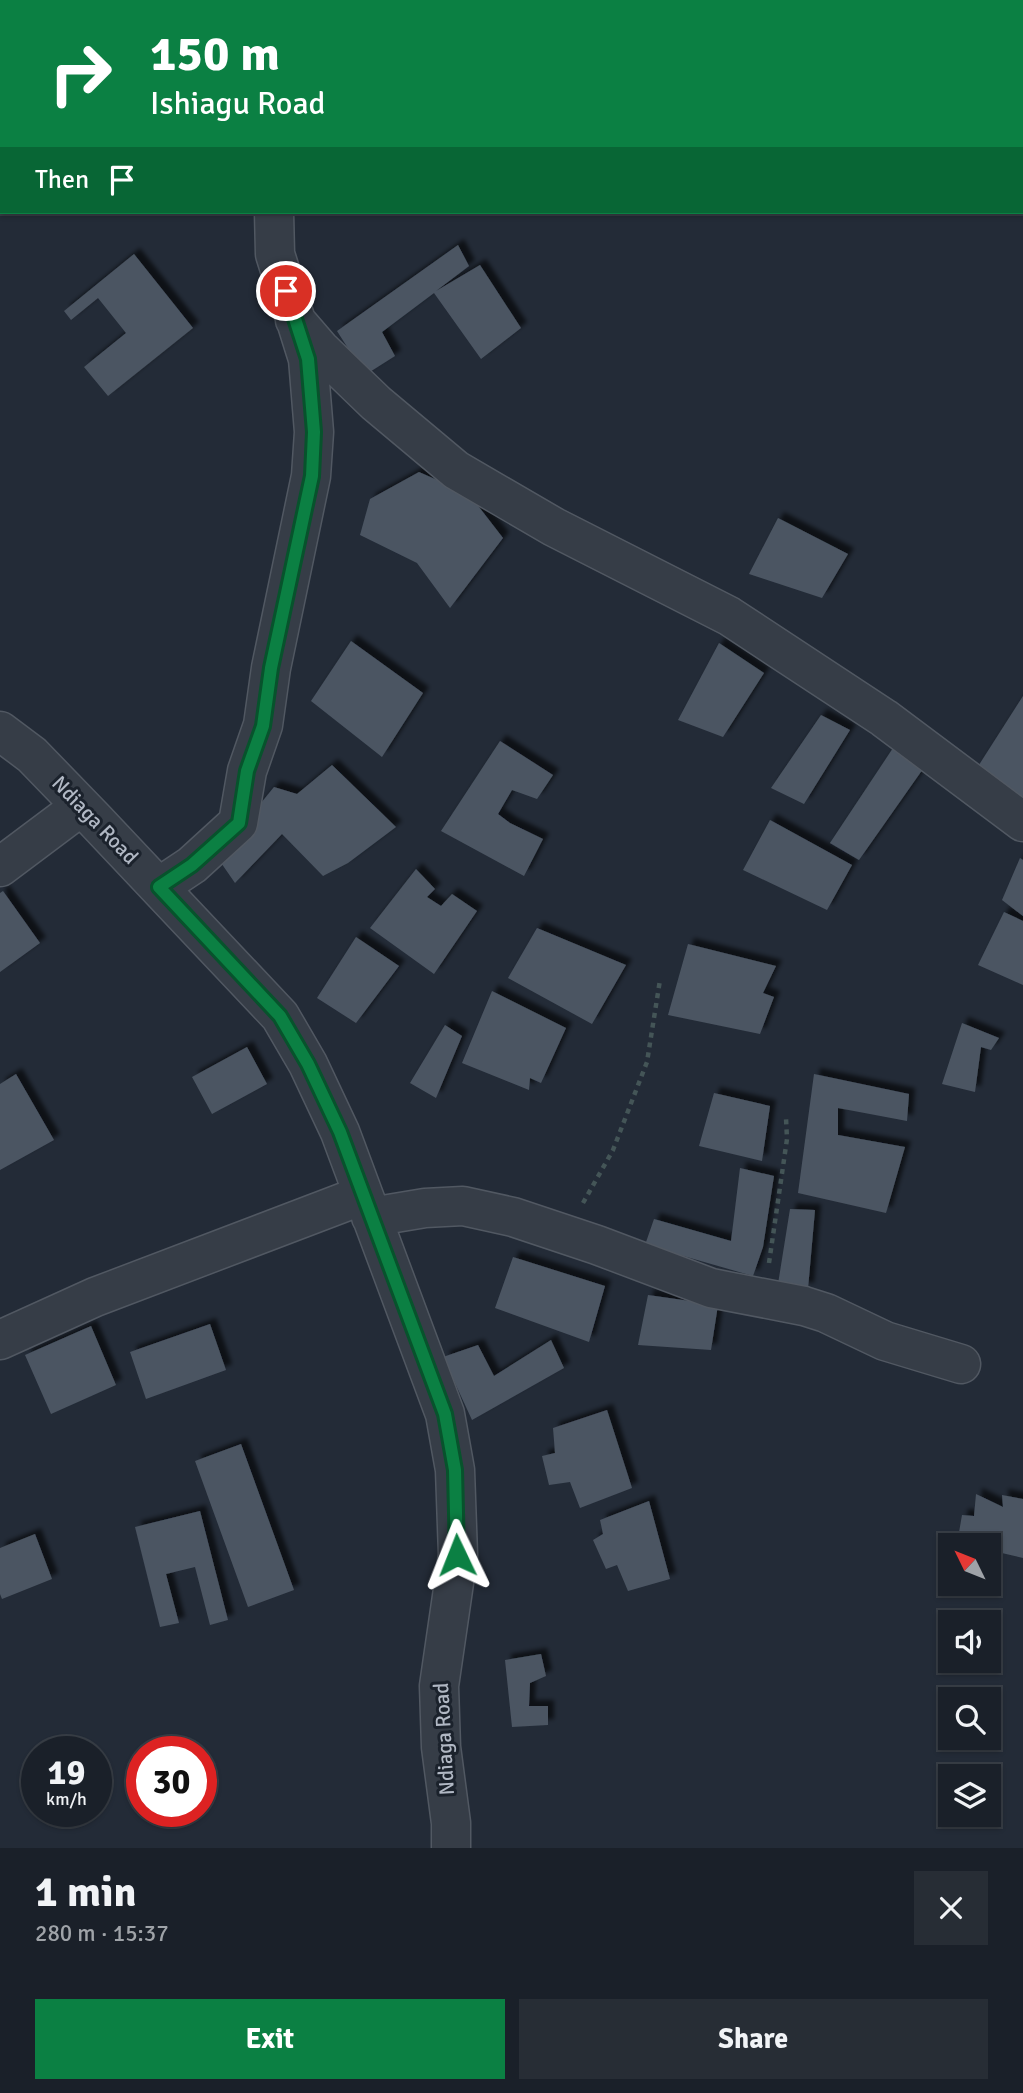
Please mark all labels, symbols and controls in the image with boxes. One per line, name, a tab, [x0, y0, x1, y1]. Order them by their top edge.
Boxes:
text: 150 m	[150, 24, 280, 84]
icon: right	[35, 28, 126, 119]
text: Ishiagu Road	[150, 84, 326, 123]
icon: arrive	[103, 161, 141, 199]
text: Then	[35, 164, 89, 196]
pin	[256, 261, 316, 321]
icon: arrive	[267, 272, 305, 310]
street label: Ndiaga Road	[46, 770, 144, 870]
position arrow	[420, 1518, 494, 1592]
north arrow	[938, 1533, 1001, 1596]
map controls	[938, 1533, 1001, 1827]
button: sound	[938, 1610, 1001, 1673]
street label: Ndiaga Road	[428, 1682, 460, 1796]
button: search	[938, 1687, 1001, 1750]
speed limit sign: 30	[126, 1736, 217, 1827]
text: 19	[48, 1751, 85, 1794]
button: layers	[938, 1764, 1001, 1827]
text: km/h	[46, 1788, 87, 1810]
text: 1 min	[35, 1867, 136, 1918]
button: close	[914, 1871, 988, 1945]
text: 280 m · 15:37	[35, 1919, 169, 1948]
button: Exit	[35, 1999, 505, 2079]
button: Share	[519, 1999, 988, 2079]

